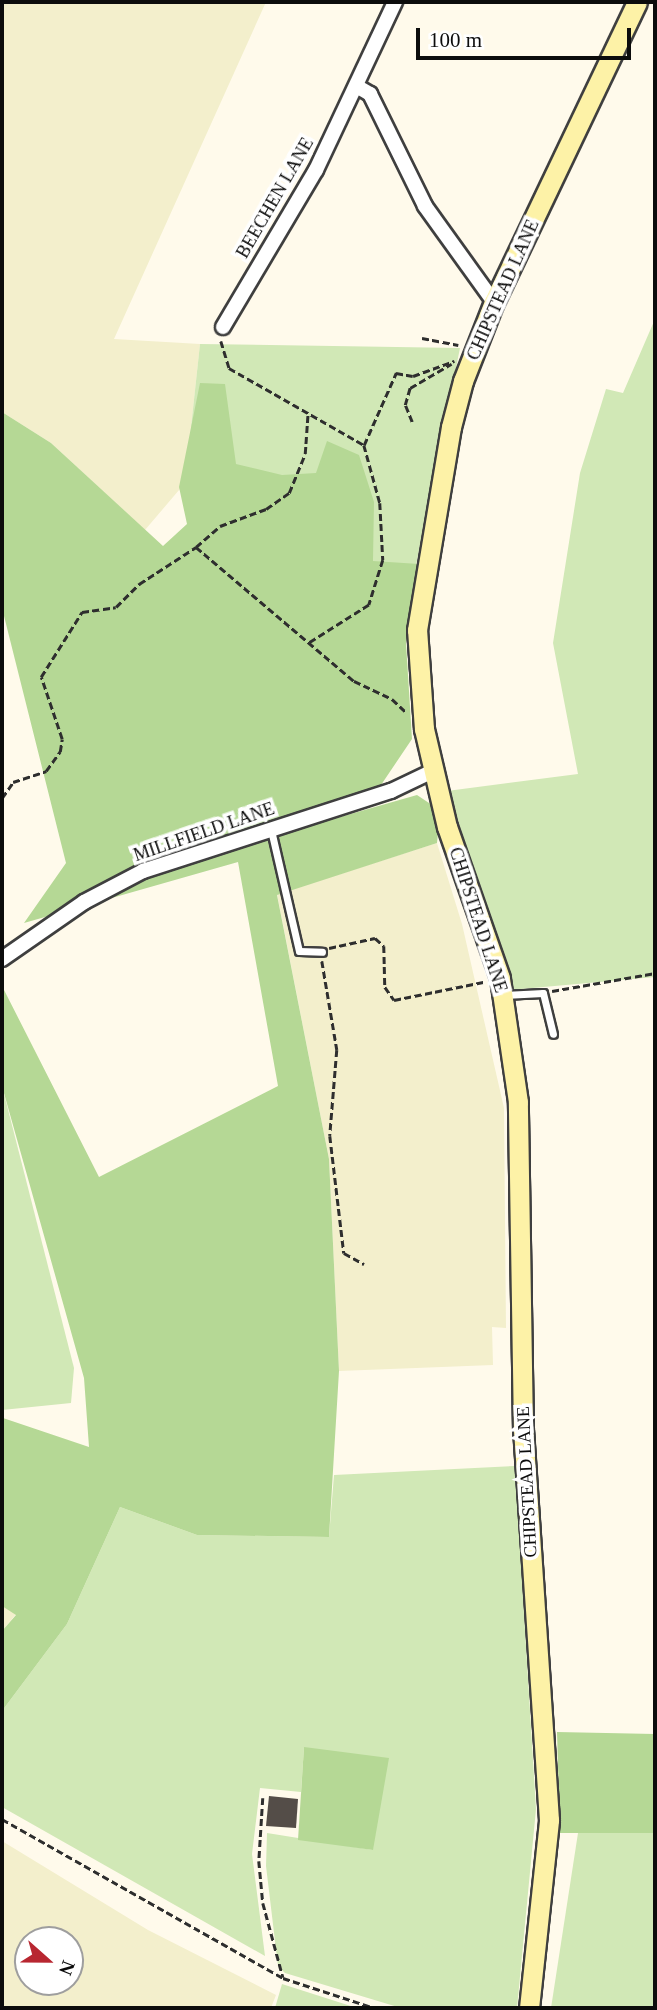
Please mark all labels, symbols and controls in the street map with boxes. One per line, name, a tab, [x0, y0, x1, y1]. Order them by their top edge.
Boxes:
scale bar	[419, 14, 634, 58]
text: 100 m	[429, 28, 482, 52]
street label: BEECHEN LANE	[232, 134, 318, 262]
street label: CHIPSTEAD LANE	[462, 216, 544, 364]
street label: MILLFIELD LANE	[131, 798, 277, 866]
street label: CHIPSTEAD LANE	[444, 845, 512, 995]
street label: CHIPSTEAD LANE	[512, 1406, 542, 1558]
north arrow	[14, 1926, 84, 1996]
text: N	[55, 1958, 79, 1978]

